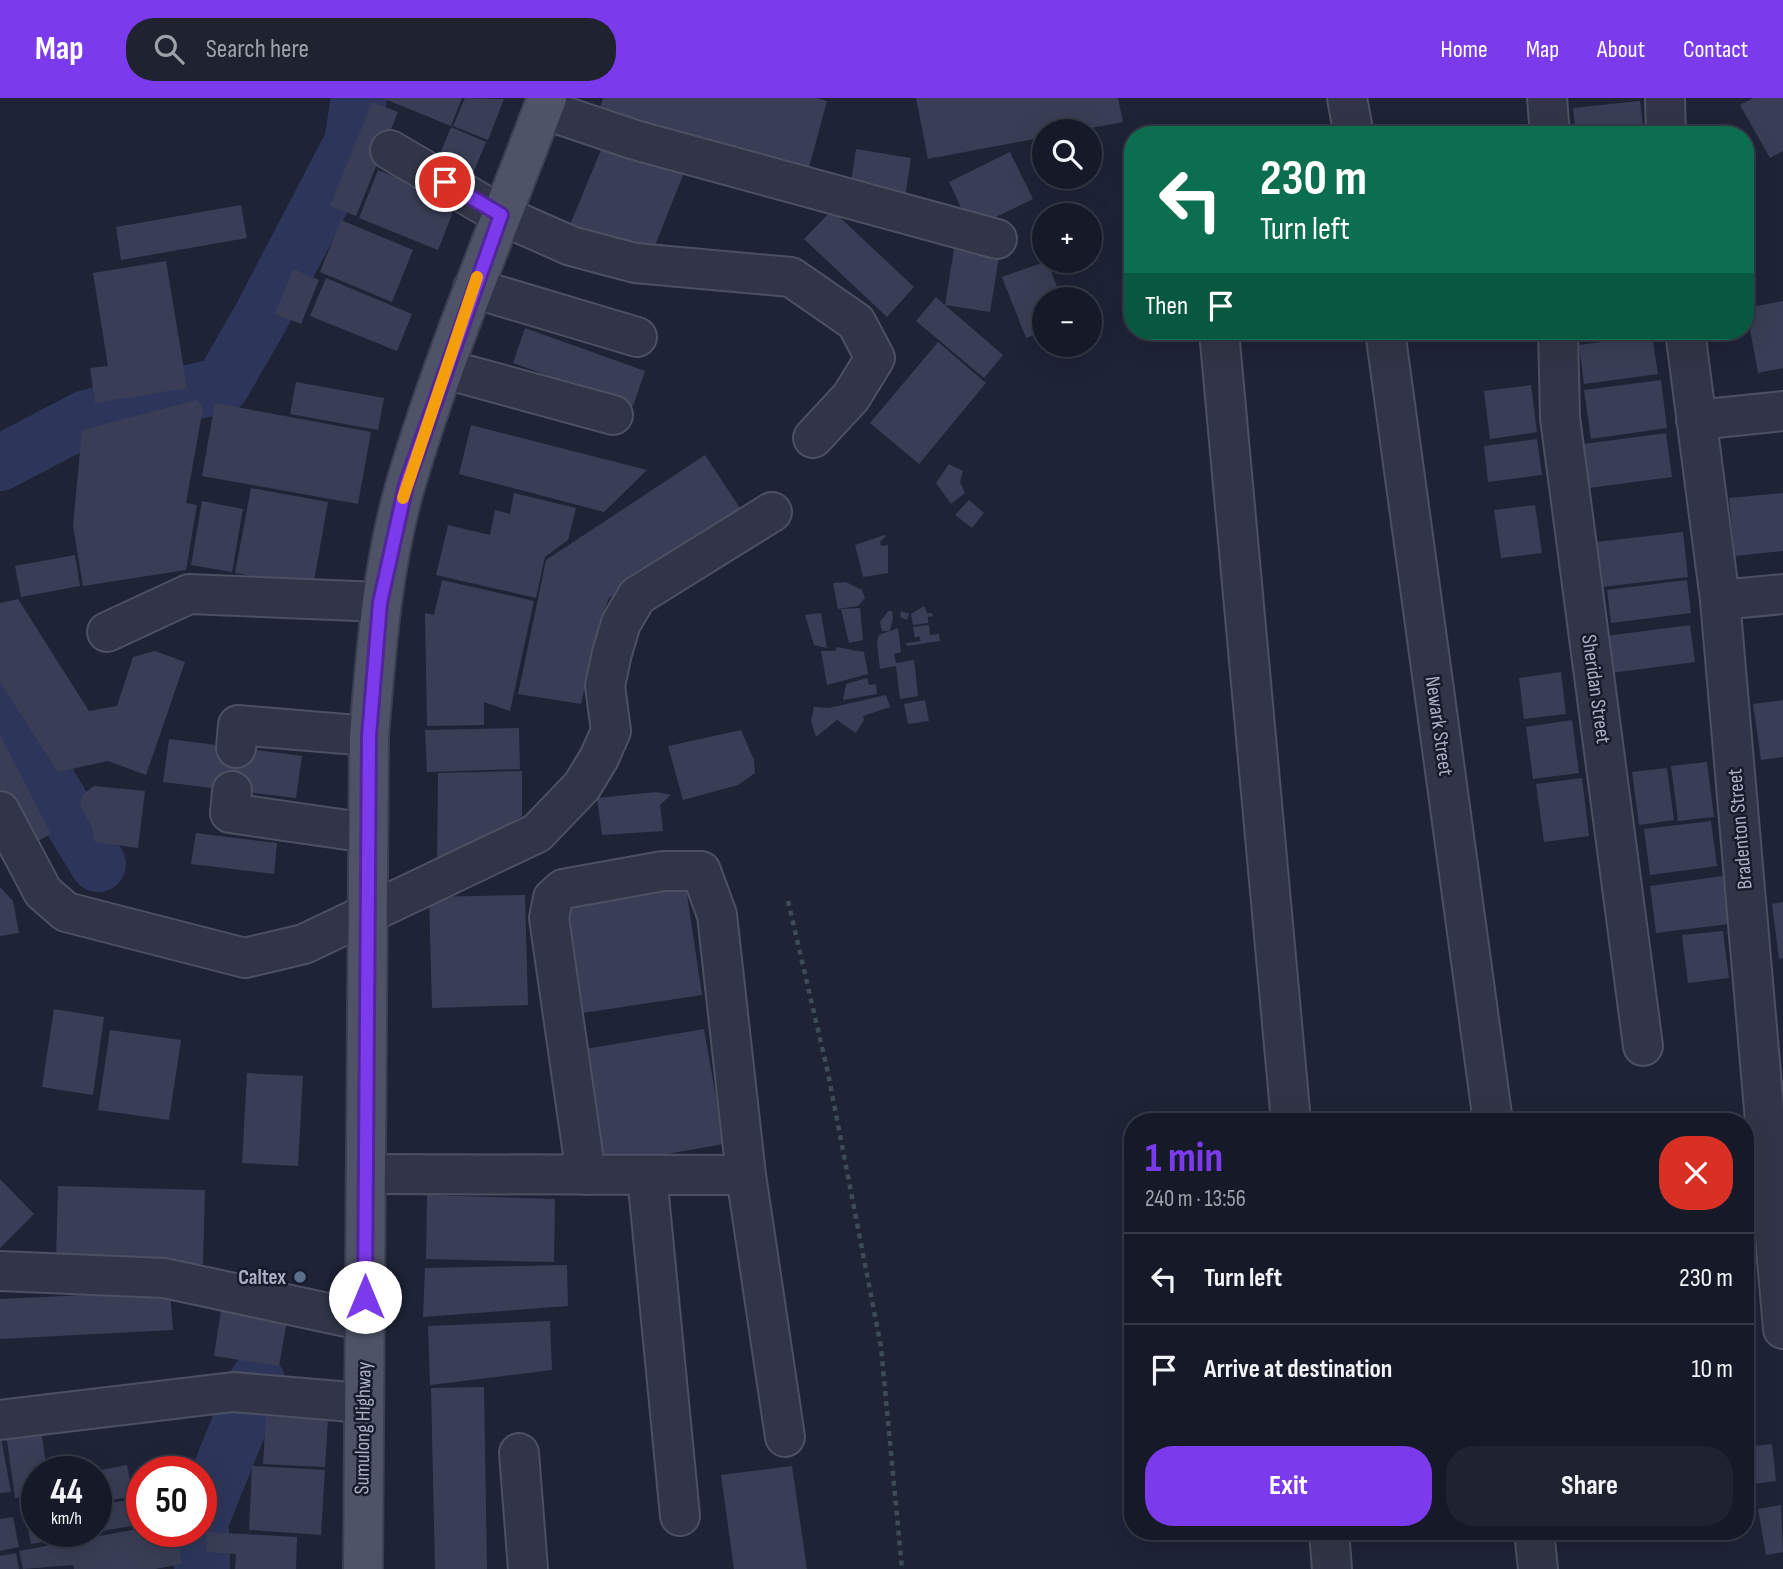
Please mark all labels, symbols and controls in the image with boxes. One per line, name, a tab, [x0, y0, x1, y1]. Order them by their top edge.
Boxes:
search box	[126, 18, 616, 81]
text: Map	[35, 29, 84, 69]
icon: search	[150, 30, 188, 68]
text: Search here	[206, 34, 309, 65]
text: Home	[1440, 35, 1488, 64]
text: Map	[1526, 35, 1559, 64]
text: About	[1597, 35, 1645, 64]
text: Contact	[1683, 35, 1748, 64]
map controls	[1032, 119, 1102, 357]
button: search	[1032, 119, 1102, 189]
text: 230 m	[1260, 150, 1367, 209]
pin	[415, 152, 475, 212]
icon: left	[1145, 154, 1236, 245]
icon: arrive	[426, 163, 464, 201]
button: +	[1032, 203, 1102, 273]
text: Turn left	[1260, 210, 1350, 249]
button: −	[1032, 287, 1102, 357]
icon: arrive	[1202, 287, 1240, 325]
text: Then	[1145, 291, 1188, 322]
street label: Sheridan Street	[1576, 633, 1616, 745]
street label: Newark Street	[1420, 675, 1458, 777]
street label: Bradenton Street	[1722, 768, 1758, 890]
text: 1 min	[1145, 1133, 1223, 1184]
button: close	[1659, 1136, 1733, 1210]
text: 240 m · 13:56	[1145, 1185, 1246, 1213]
position arrow	[328, 1260, 402, 1334]
icon: left	[1145, 1260, 1183, 1298]
text: Turn left	[1204, 1263, 1282, 1294]
text: 230 m	[1679, 1263, 1733, 1294]
place label: Caltex	[238, 1265, 286, 1290]
marker: Caltex	[292, 1269, 308, 1285]
icon: arrive	[1145, 1351, 1183, 1389]
text: Arrive at destination	[1204, 1354, 1392, 1385]
text: 10 m	[1691, 1354, 1733, 1385]
street label: Sumulong Highway	[349, 1361, 377, 1495]
button: Exit	[1145, 1446, 1432, 1526]
button: Share	[1446, 1446, 1733, 1526]
speed limit sign: 50	[126, 1456, 217, 1547]
text: 44	[50, 1471, 83, 1514]
text: km/h	[51, 1508, 82, 1529]

